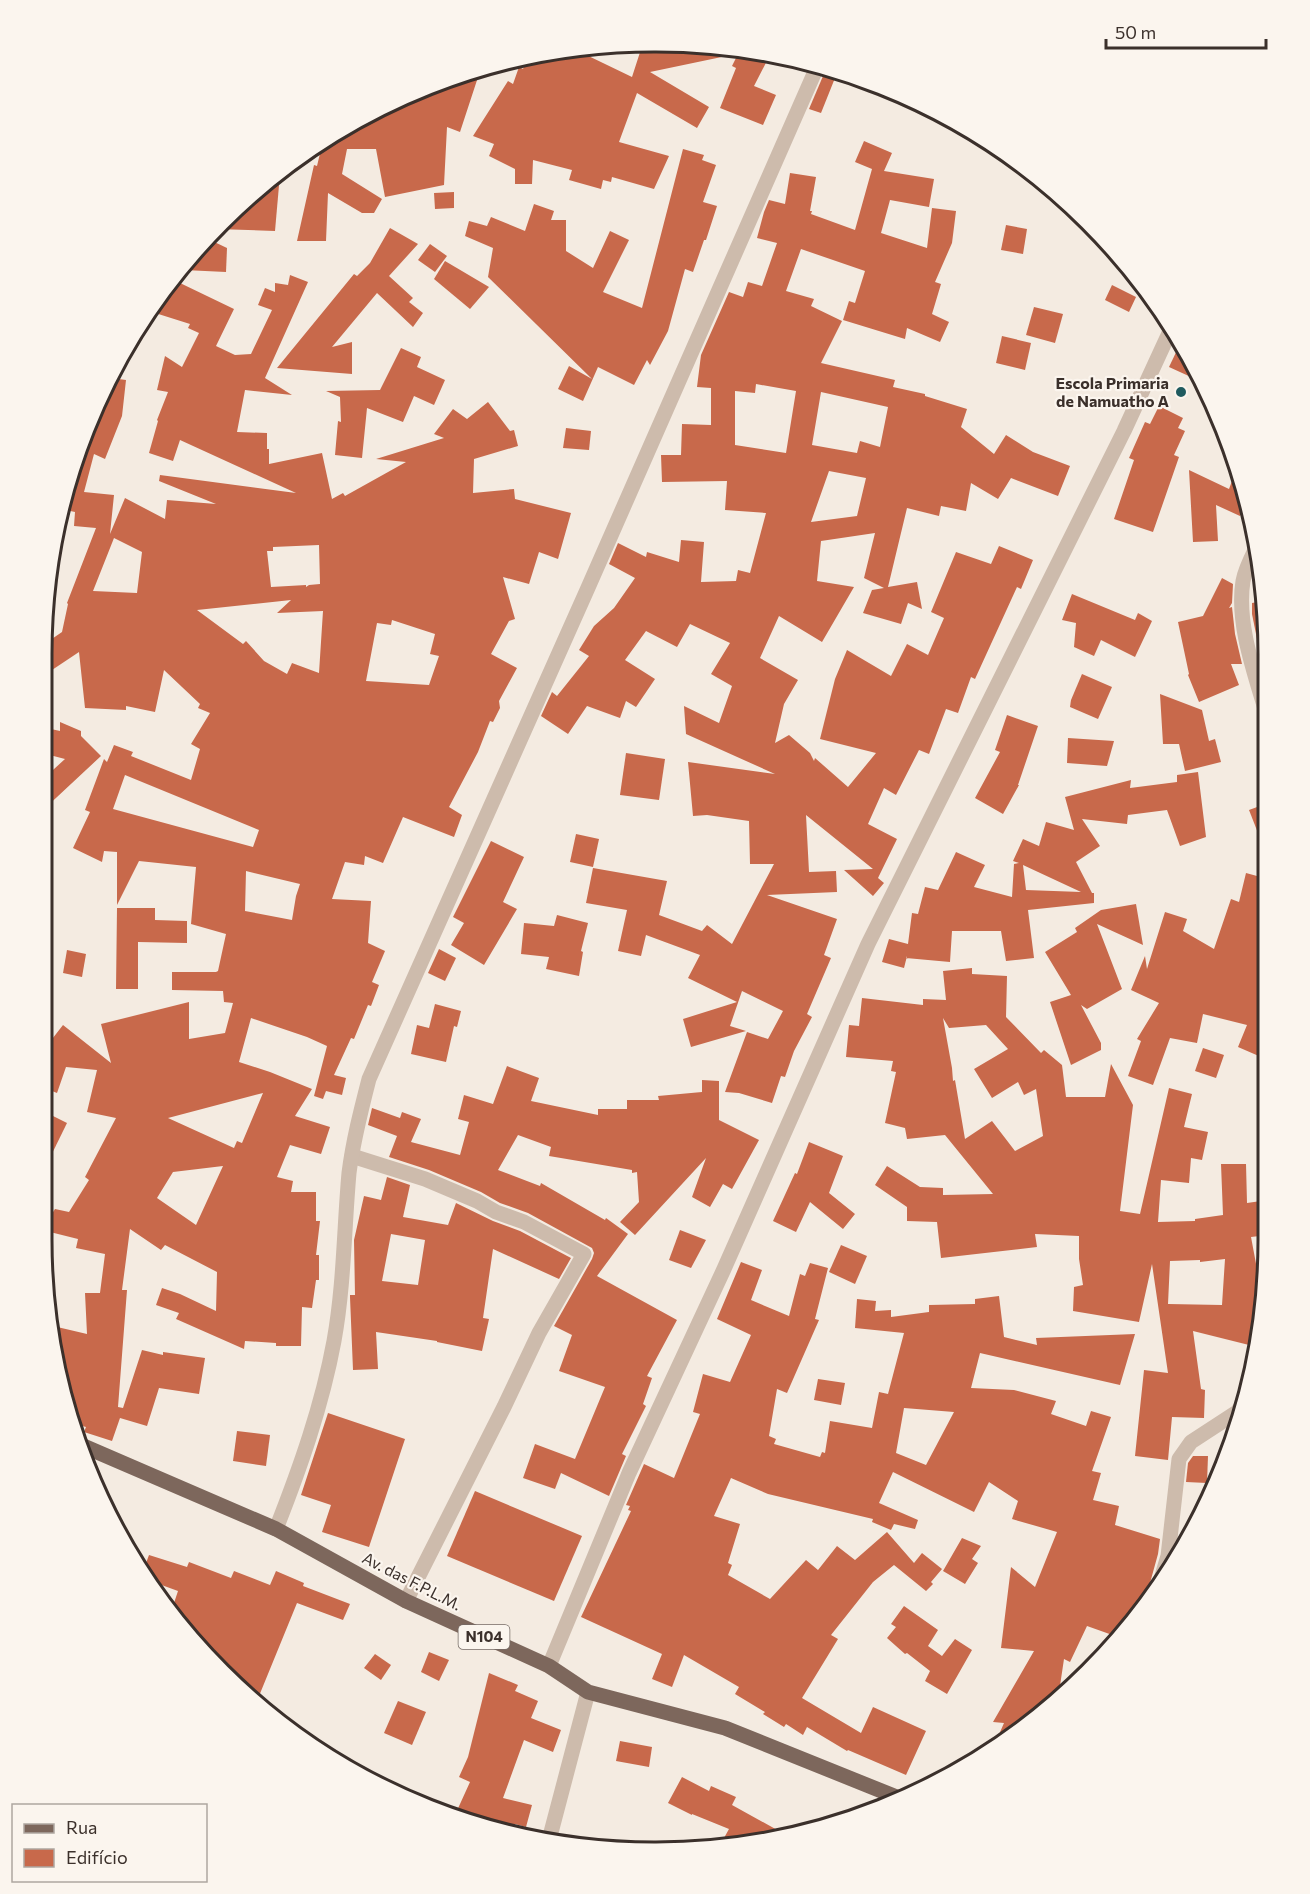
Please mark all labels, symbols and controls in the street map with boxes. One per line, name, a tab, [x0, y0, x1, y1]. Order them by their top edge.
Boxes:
scale bar	[1106, 12, 1266, 50]
text: 50 m	[1115, 21, 1156, 43]
place label: Escola Primaria de Namuatho A	[1056, 373, 1170, 410]
marker: Escola Primaria de Namuatho A	[1174, 385, 1188, 399]
street label: Av. das F.P.L.M.	[360, 1547, 465, 1614]
road number: N104	[458, 1625, 510, 1649]
legend	[12, 1804, 207, 1882]
text: Rua	[66, 1816, 97, 1838]
text: Edifício	[66, 1846, 128, 1868]

